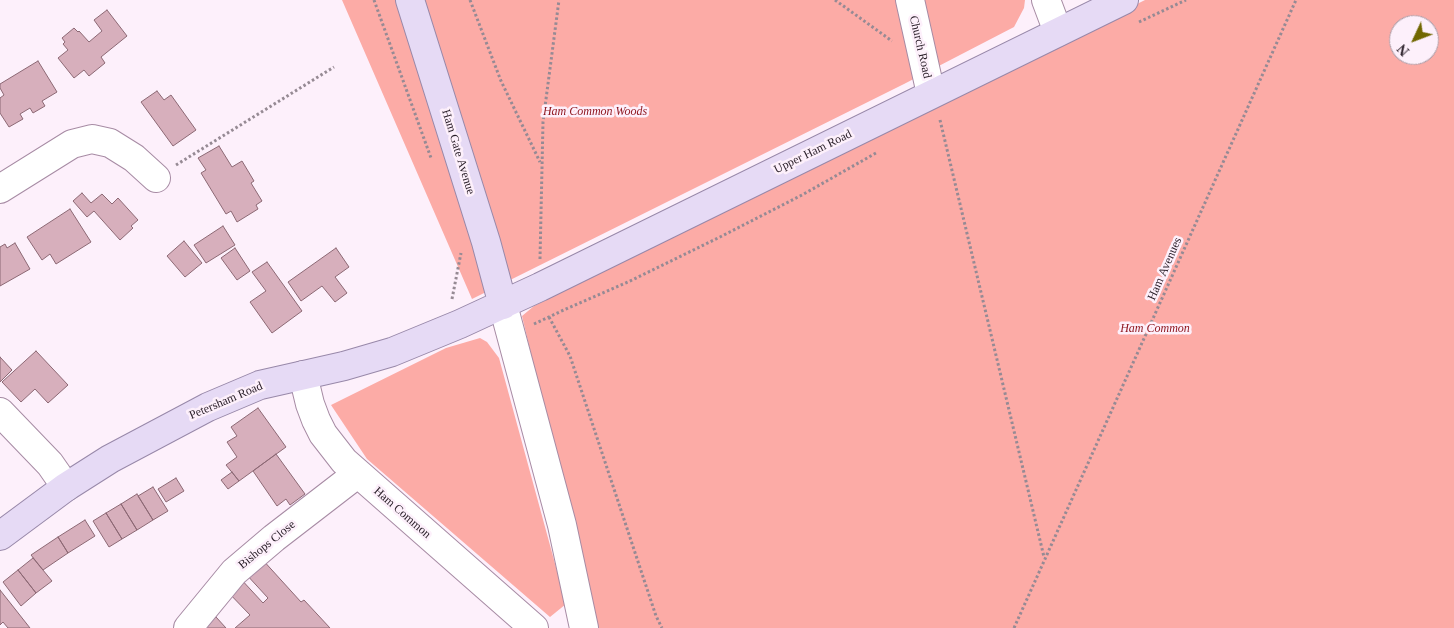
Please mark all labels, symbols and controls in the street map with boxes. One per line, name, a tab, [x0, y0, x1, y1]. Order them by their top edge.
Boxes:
street label: Church Road	[906, 14, 934, 80]
north arrow	[1389, 15, 1439, 65]
text: N	[1394, 41, 1412, 59]
park label: Ham Common Woods	[543, 105, 647, 119]
street label: Ham Gate Avenue	[438, 108, 478, 196]
street label: Upper Ham Road	[772, 127, 854, 177]
street label: Ham Avenues	[1145, 235, 1185, 303]
park label: Ham Common	[1120, 322, 1190, 336]
street label: Petersham Road	[187, 379, 265, 423]
street label: Ham Common	[370, 484, 434, 542]
street label: Bishops Close	[236, 518, 298, 572]

